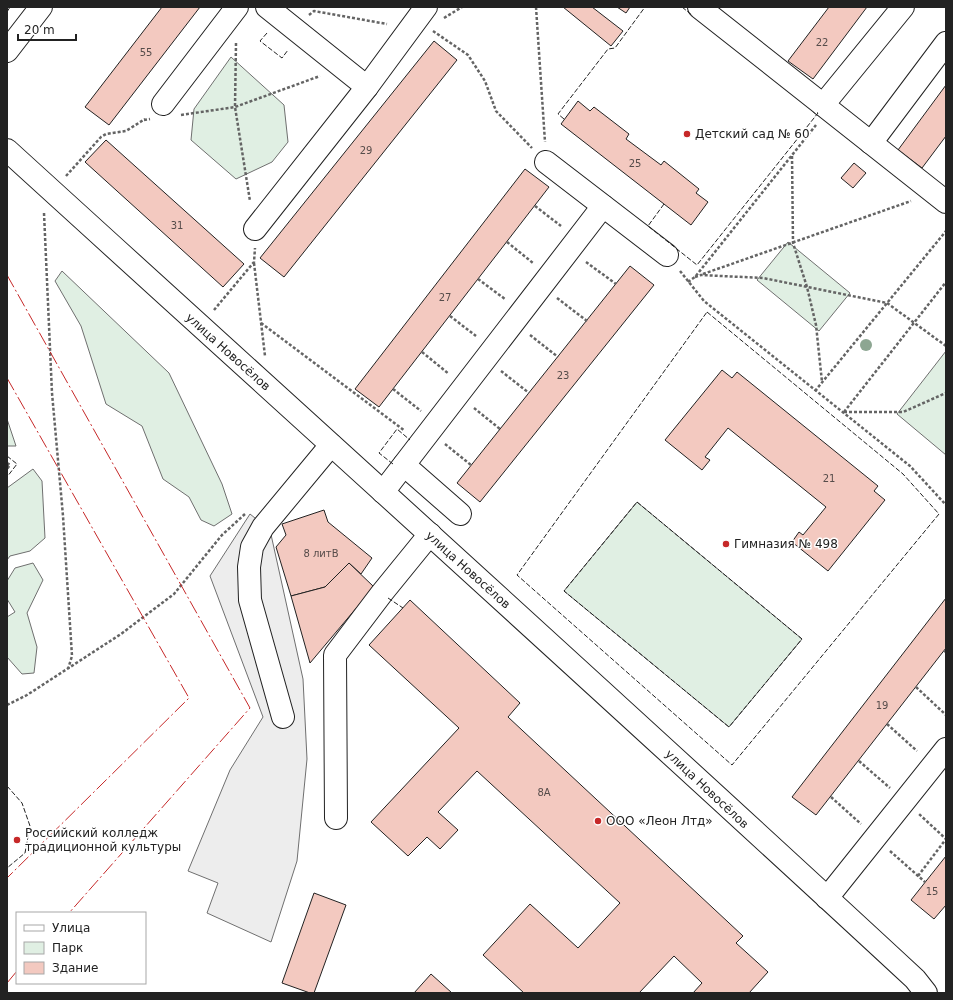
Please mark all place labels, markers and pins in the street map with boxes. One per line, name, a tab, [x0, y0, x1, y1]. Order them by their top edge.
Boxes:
place label: Детский сад № 60	[695, 127, 810, 141]
marker: Детский сад № 60	[682, 129, 692, 139]
place label: Гимназия № 498	[734, 537, 838, 551]
marker: Гимназия № 498	[721, 539, 731, 549]
place label: ООО «Леон Лтд»	[606, 814, 713, 828]
marker: ООО «Леон Лтд»	[593, 816, 603, 826]
place label: Российский колледж традиционной культуры	[25, 826, 181, 854]
marker: Российский колледж традиционной культуры	[12, 835, 22, 845]

